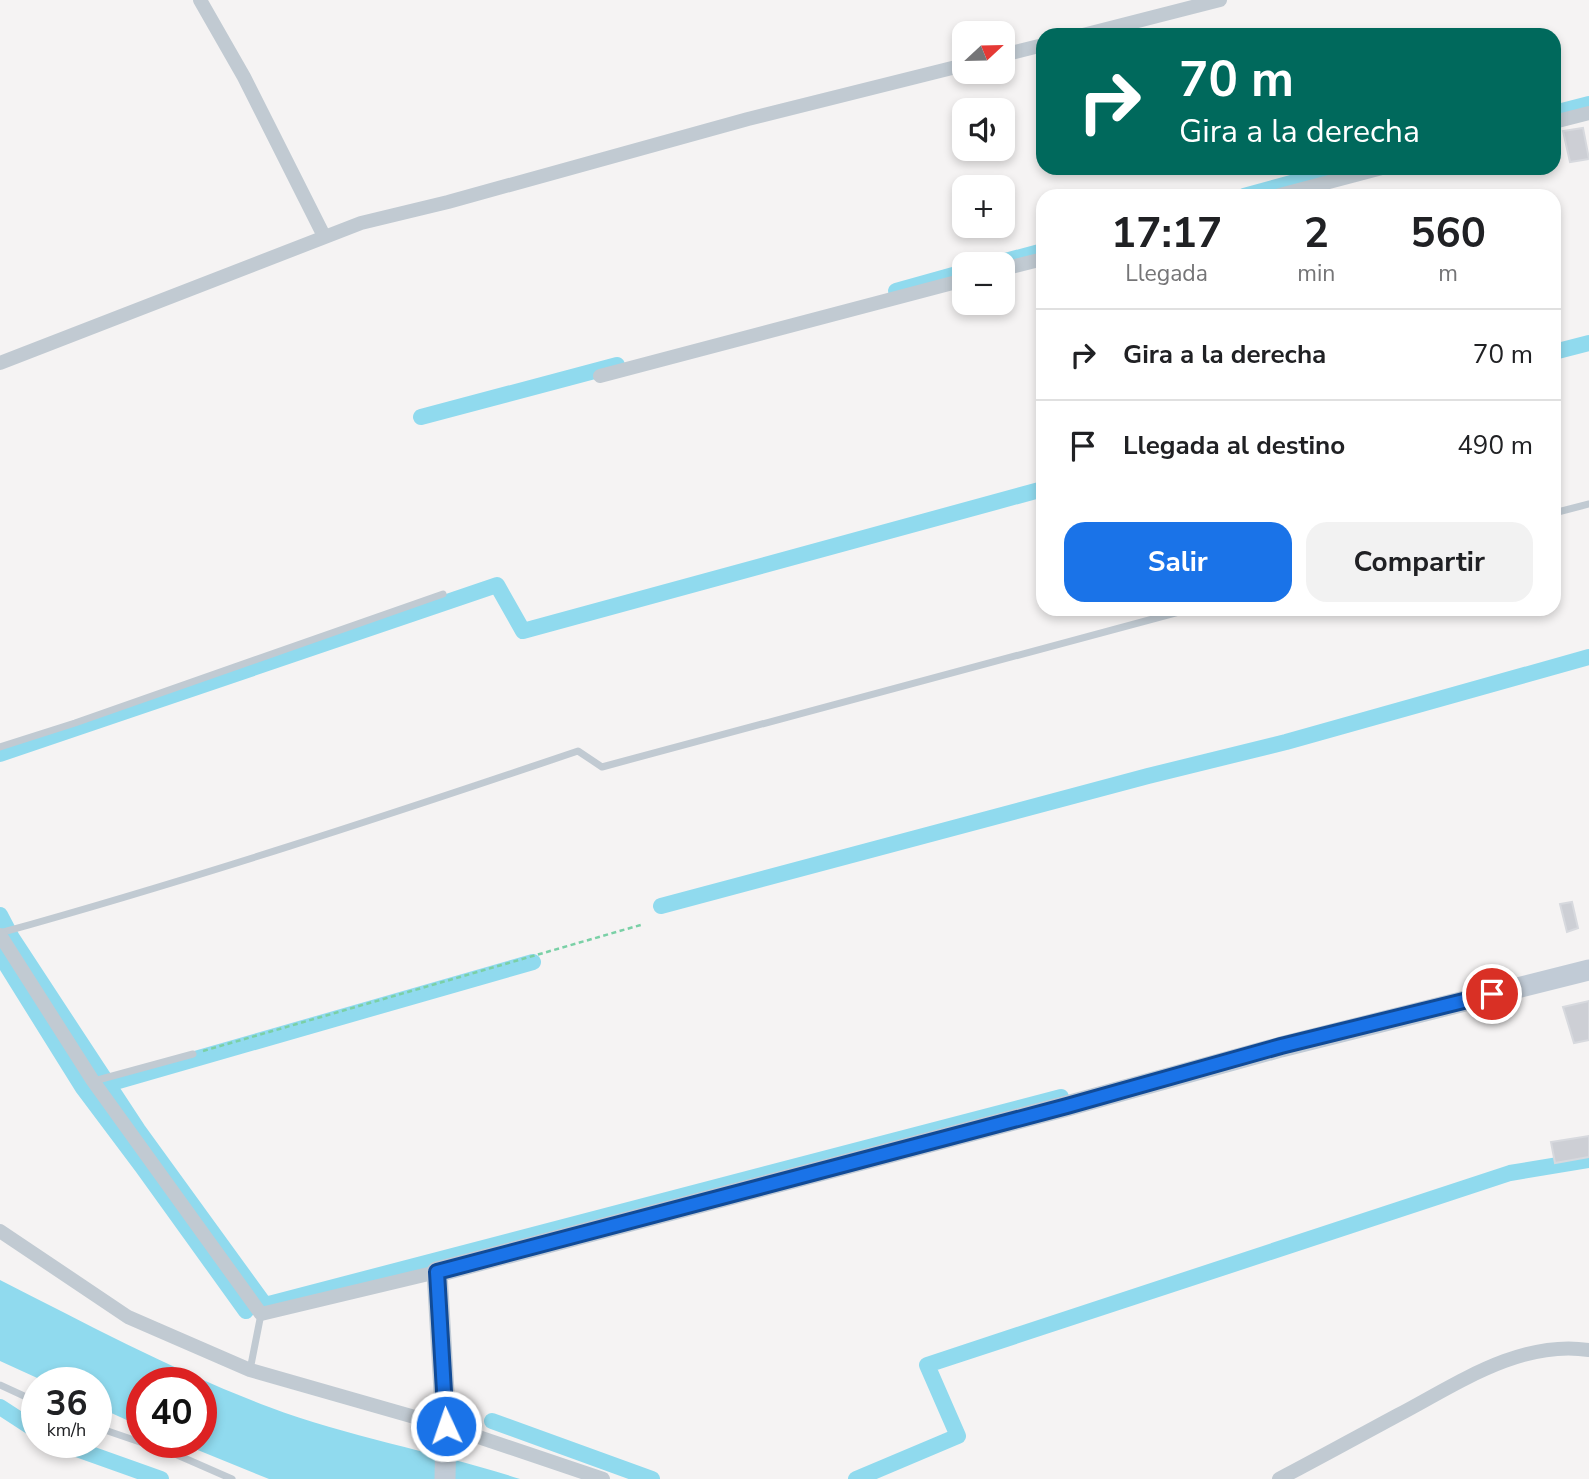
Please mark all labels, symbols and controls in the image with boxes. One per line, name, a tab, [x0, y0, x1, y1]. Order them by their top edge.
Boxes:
north arrow	[952, 21, 1015, 84]
map controls	[952, 21, 1015, 315]
text: 70 m	[1179, 46, 1294, 113]
icon: right	[1064, 56, 1155, 147]
button: sound	[952, 98, 1015, 161]
text: Gira a la derecha	[1179, 110, 1420, 153]
button: +	[952, 175, 1015, 238]
text: 17:17	[1111, 205, 1222, 262]
text: 2	[1304, 205, 1329, 262]
text: 560	[1410, 205, 1486, 262]
button: −	[952, 252, 1015, 315]
text: Llegada	[1125, 258, 1208, 289]
text: min	[1297, 258, 1335, 289]
text: m	[1438, 258, 1458, 289]
icon: right	[1064, 336, 1102, 374]
text: Gira a la derecha	[1123, 337, 1326, 372]
text: 70 m	[1473, 337, 1533, 372]
icon: arrive	[1064, 427, 1102, 465]
text: Llegada al destino	[1123, 428, 1345, 463]
text: 490 m	[1457, 428, 1533, 463]
button: Salir	[1064, 522, 1292, 602]
button: Compartir	[1306, 522, 1533, 602]
pin	[1462, 964, 1522, 1024]
icon: arrive	[1473, 975, 1511, 1013]
speed limit sign: 40	[126, 1367, 217, 1458]
text: 36	[45, 1380, 88, 1427]
position arrow	[409, 1389, 483, 1463]
text: km/h	[47, 1418, 86, 1442]

